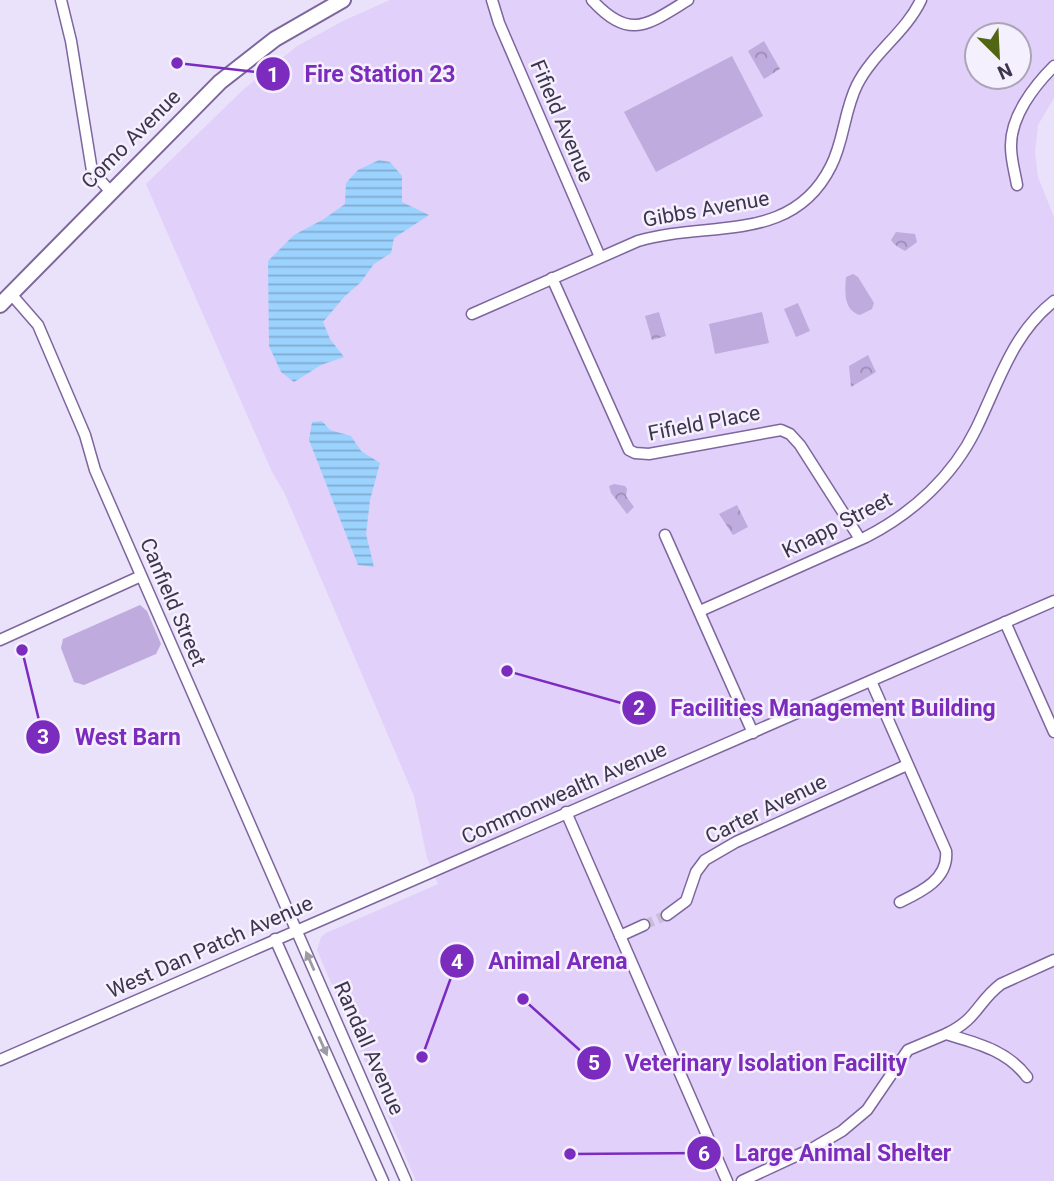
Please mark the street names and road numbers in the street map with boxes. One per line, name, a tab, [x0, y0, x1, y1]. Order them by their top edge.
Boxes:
street label: Fifield Avenue	[525, 56, 599, 186]
street label: Como Avenue	[77, 85, 185, 193]
street label: Gibbs Avenue	[641, 186, 771, 232]
street label: Fifield Place	[646, 400, 762, 446]
street label: Knapp Street	[778, 487, 896, 563]
street label: Canfield Street	[135, 534, 211, 670]
street label: Commonwealth Avenue	[458, 737, 670, 849]
street label: Carter Avenue	[702, 769, 830, 849]
street label: West Dan Patch Avenue	[104, 891, 316, 1003]
street label: Randall Avenue	[329, 978, 409, 1118]

